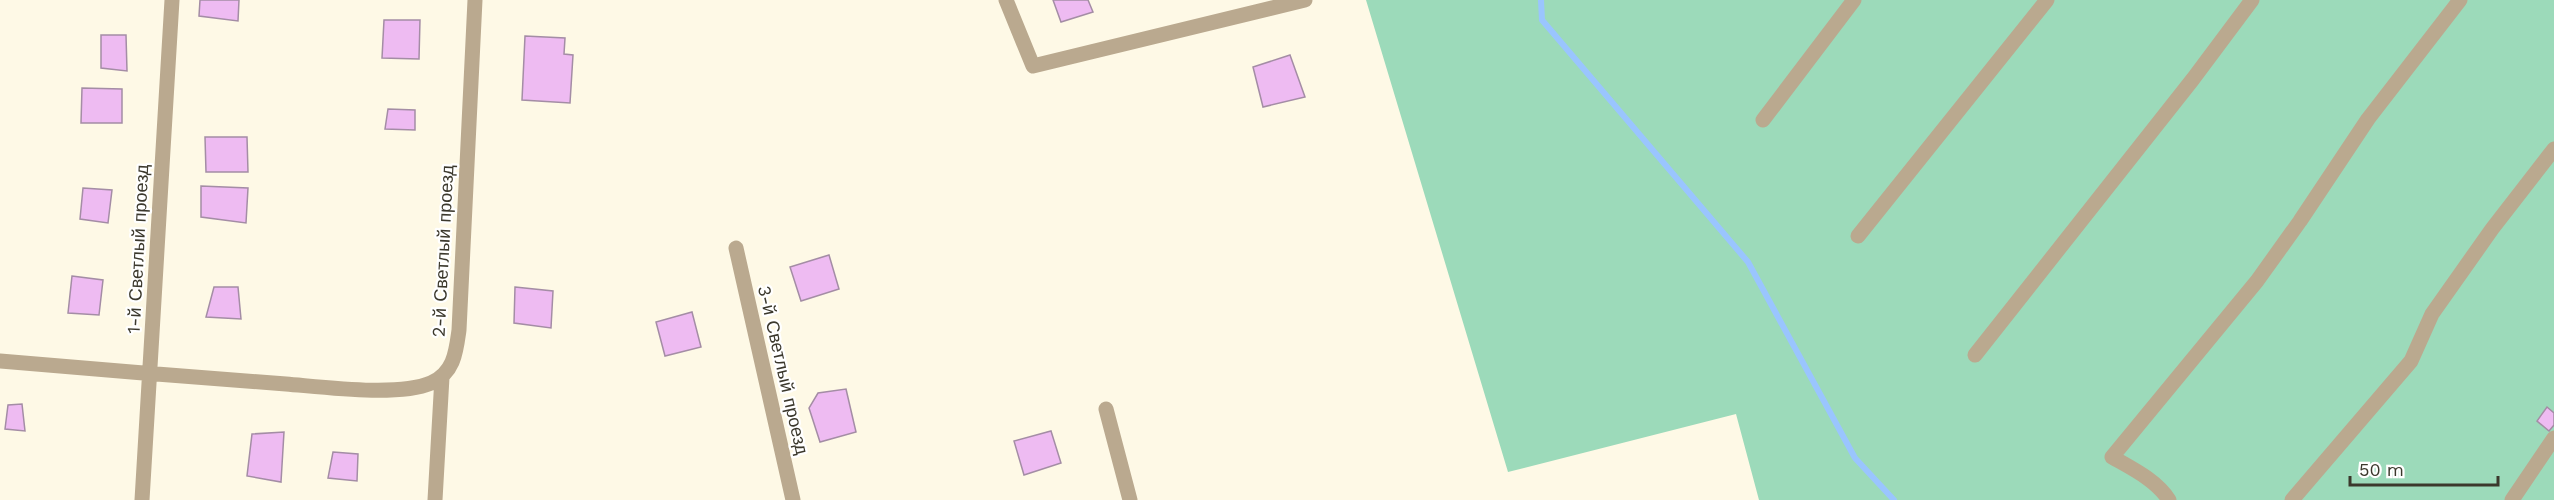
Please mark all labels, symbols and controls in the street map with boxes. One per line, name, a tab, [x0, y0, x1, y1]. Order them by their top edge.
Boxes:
street label: 1-й Светлый проезд	[123, 163, 152, 334]
street label: 2-й Светлый проезд	[428, 164, 458, 338]
street label: 3-й Светлый проезд	[754, 283, 813, 457]
scale bar	[2350, 449, 2498, 487]
text: 50 m	[2359, 459, 2404, 480]

